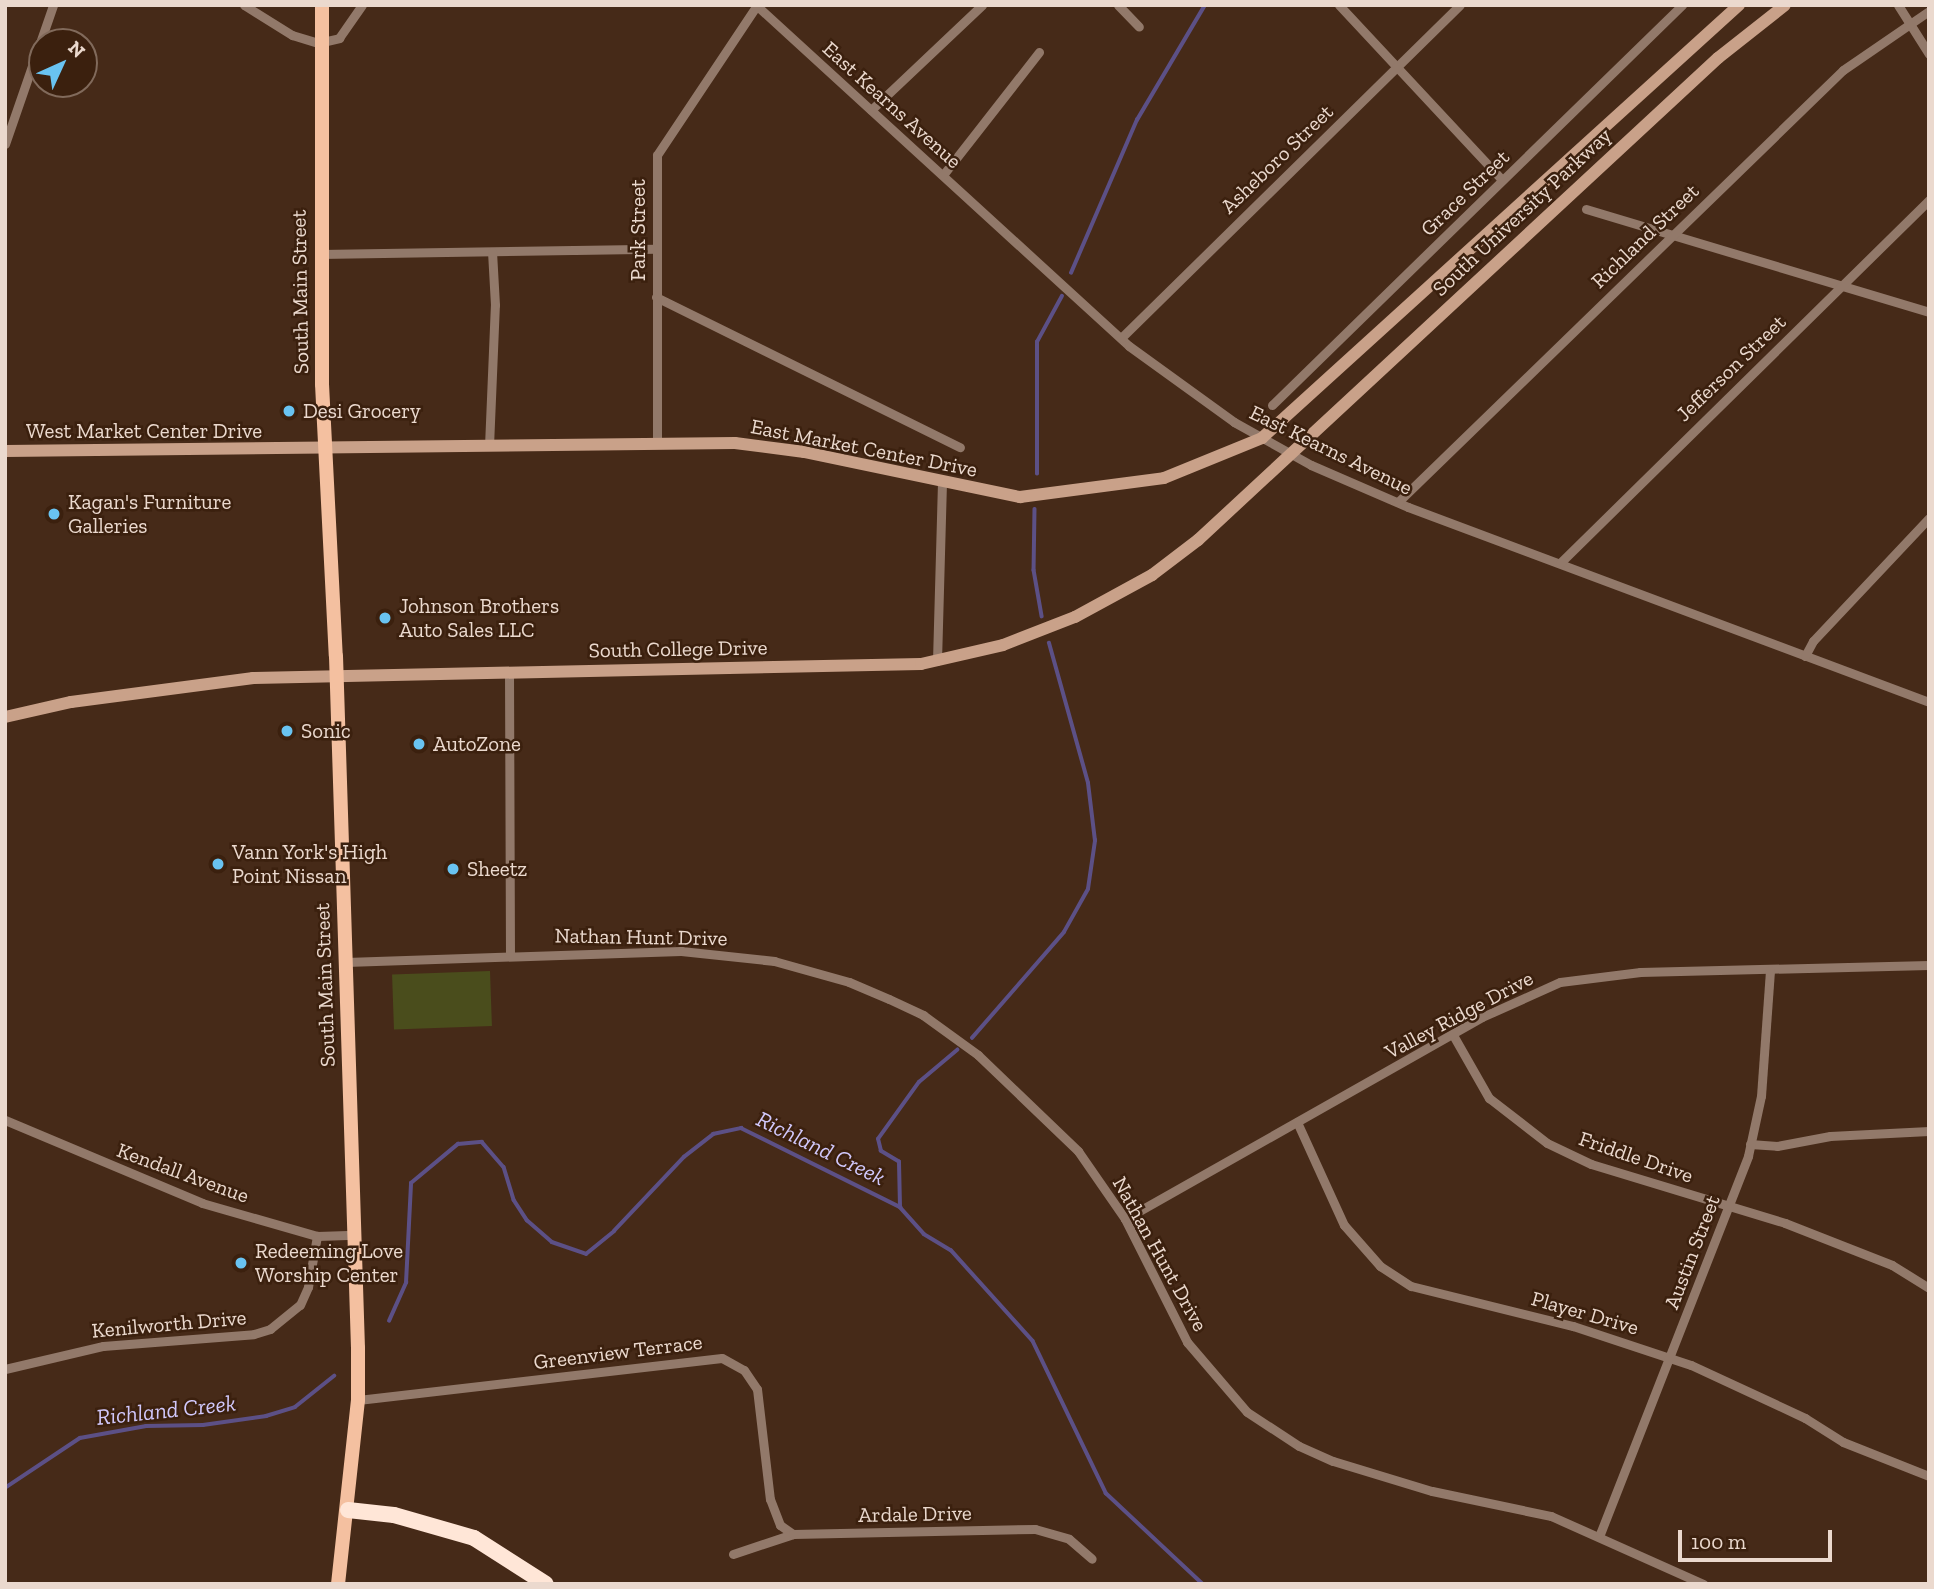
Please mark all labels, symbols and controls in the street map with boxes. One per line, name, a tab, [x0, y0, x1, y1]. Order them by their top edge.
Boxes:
north arrow	[28, 28, 98, 98]
text: N	[64, 36, 90, 62]
street label: East Kearns Avenue	[817, 36, 967, 174]
street label: Asheboro Street	[1216, 99, 1338, 219]
street label: South University Parkway	[1427, 122, 1617, 302]
street label: Grace Street	[1416, 145, 1514, 241]
street label: Richland Street	[1586, 178, 1704, 294]
street label: Park Street	[625, 179, 651, 281]
street label: South Main Street	[286, 210, 314, 374]
street label: Jefferson Street	[1671, 309, 1791, 427]
place label: Desi Grocery	[303, 398, 421, 424]
street label: East Kearns Avenue	[1245, 400, 1417, 500]
marker: Desi Grocery	[281, 403, 297, 419]
street label: East Market Center Drive	[748, 414, 980, 482]
street label: West Market Center Drive	[26, 418, 262, 444]
place label: Kagan's Furniture Galleries	[68, 489, 231, 539]
marker: Kagan's Furniture Galleries	[46, 506, 62, 522]
place label: Johnson Brothers Auto Sales LLC	[399, 593, 559, 643]
marker: Johnson Brothers Auto Sales LLC	[377, 610, 393, 626]
street label: South College Drive	[588, 635, 768, 663]
place label: Sonic	[301, 718, 351, 744]
marker: Sonic	[279, 723, 295, 739]
place label: AutoZone	[433, 731, 521, 757]
marker: AutoZone	[411, 736, 427, 752]
place label: Vann York's High Point Nissan	[232, 839, 388, 889]
marker: Vann York's High Point Nissan	[210, 856, 226, 872]
place label: Sheetz	[467, 856, 527, 882]
marker: Sheetz	[445, 861, 461, 877]
street label: South Main Street	[310, 902, 340, 1068]
street label: Nathan Hunt Drive	[554, 923, 728, 951]
street label: Valley Ridge Drive	[1380, 965, 1538, 1065]
water label: Richland Creek	[752, 1105, 890, 1191]
street label: Friddle Drive	[1576, 1126, 1696, 1188]
street label: Kendall Avenue	[113, 1137, 253, 1209]
street label: Nathan Hunt Drive	[1107, 1172, 1213, 1336]
street label: Austin Street	[1659, 1191, 1725, 1313]
place label: Redeeming Love Worship Center	[255, 1238, 403, 1288]
marker: Redeeming Love Worship Center	[233, 1255, 249, 1271]
street label: Player Drive	[1528, 1286, 1642, 1340]
street label: Kenilworth Drive	[90, 1305, 248, 1343]
street label: Greenview Terrace	[532, 1329, 704, 1375]
water label: Richland Creek	[95, 1389, 237, 1431]
street label: Ardale Drive	[858, 1500, 972, 1528]
scale bar	[1682, 1516, 1836, 1560]
text: 100 m	[1691, 1529, 1746, 1554]

